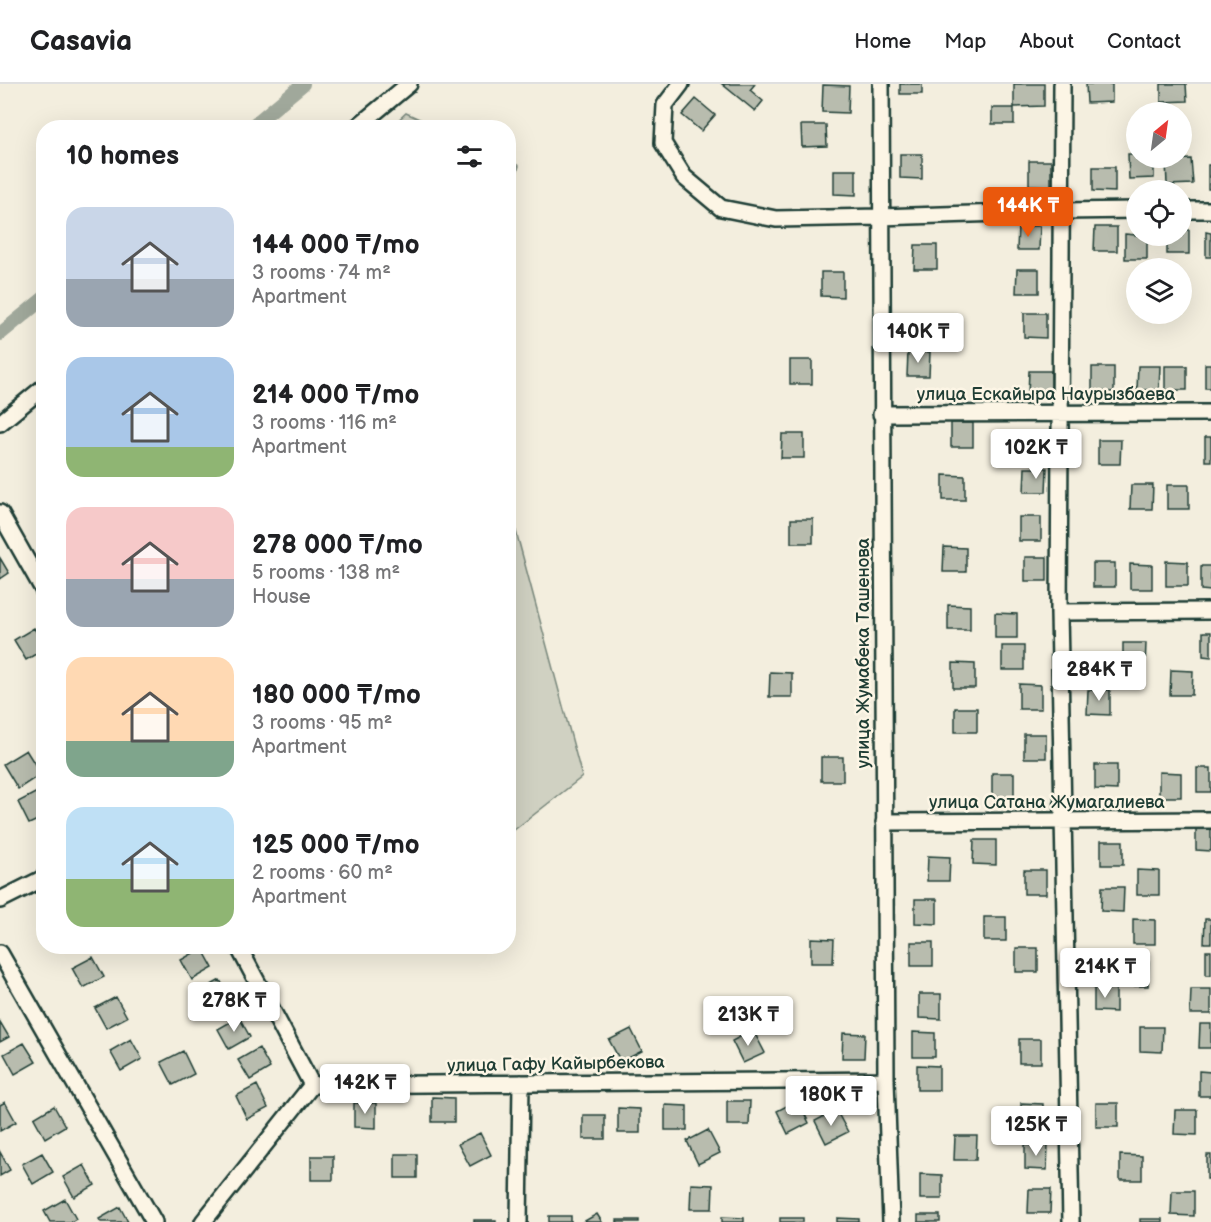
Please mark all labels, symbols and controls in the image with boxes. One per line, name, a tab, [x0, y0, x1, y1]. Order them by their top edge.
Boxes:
text: Casavia	[30, 25, 132, 58]
text: Home	[854, 29, 911, 54]
text: Map	[944, 29, 986, 54]
text: About	[1019, 29, 1074, 54]
text: Contact	[1107, 29, 1181, 54]
north arrow	[1126, 102, 1192, 168]
map controls	[1126, 102, 1192, 324]
icon: filters	[453, 140, 486, 173]
text: 10 homes	[66, 141, 179, 172]
button: locate	[1126, 180, 1192, 246]
pin: 144K ₸	[979, 187, 1077, 238]
text: 144K ₸	[997, 194, 1059, 218]
text: 144 000 ₸/mo	[252, 230, 420, 261]
icon: home	[114, 231, 186, 303]
button: layers	[1126, 258, 1192, 324]
text: 3 rooms · 74 m²	[252, 261, 391, 285]
text: Apartment	[252, 285, 347, 309]
pin: 140K ₸	[869, 313, 967, 364]
text: 140K ₸	[887, 320, 949, 344]
text: 214 000 ₸/mo	[252, 380, 419, 411]
icon: home	[114, 381, 186, 453]
street label: улица Ескайыра Наурызбаева	[917, 384, 1176, 405]
text: 3 rooms · 116 m²	[252, 411, 397, 435]
pin: 102K ₸	[987, 429, 1085, 480]
text: Apartment	[252, 435, 347, 459]
text: 102K ₸	[1005, 436, 1067, 460]
text: 278 000 ₸/mo	[252, 530, 423, 561]
icon: home	[114, 531, 186, 603]
street label: улица Жумабека Ташенова	[853, 537, 874, 768]
text: 5 rooms · 138 m²	[252, 561, 400, 585]
text: House	[252, 585, 311, 609]
pin: 284K ₸	[1050, 651, 1148, 702]
text: 284K ₸	[1066, 658, 1132, 682]
text: 180 000 ₸/mo	[252, 680, 421, 711]
icon: home	[114, 681, 186, 753]
text: 3 rooms · 95 m²	[252, 711, 392, 735]
text: Apartment	[252, 735, 347, 759]
street label: улица Сатана Жумагалиева	[929, 792, 1165, 813]
text: 125 000 ₸/mo	[252, 830, 420, 861]
icon: home	[114, 831, 186, 903]
text: 2 rooms · 60 m²	[252, 861, 393, 885]
text: Apartment	[252, 885, 347, 909]
pin: 214K ₸	[1056, 948, 1154, 999]
text: 214K ₸	[1074, 955, 1136, 979]
pin: 278K ₸	[185, 982, 283, 1033]
text: 278K ₸	[202, 989, 266, 1013]
pin: 213K ₸	[699, 996, 797, 1047]
text: 213K ₸	[717, 1003, 779, 1027]
street label: улица Гафу Кайырбекова	[447, 1052, 665, 1076]
pin: 142K ₸	[316, 1064, 414, 1115]
text: 142K ₸	[334, 1071, 396, 1095]
pin: 180K ₸	[782, 1076, 880, 1127]
text: 180K ₸	[800, 1083, 862, 1107]
pin: 125K ₸	[987, 1106, 1085, 1157]
text: 125K ₸	[1005, 1113, 1067, 1137]

